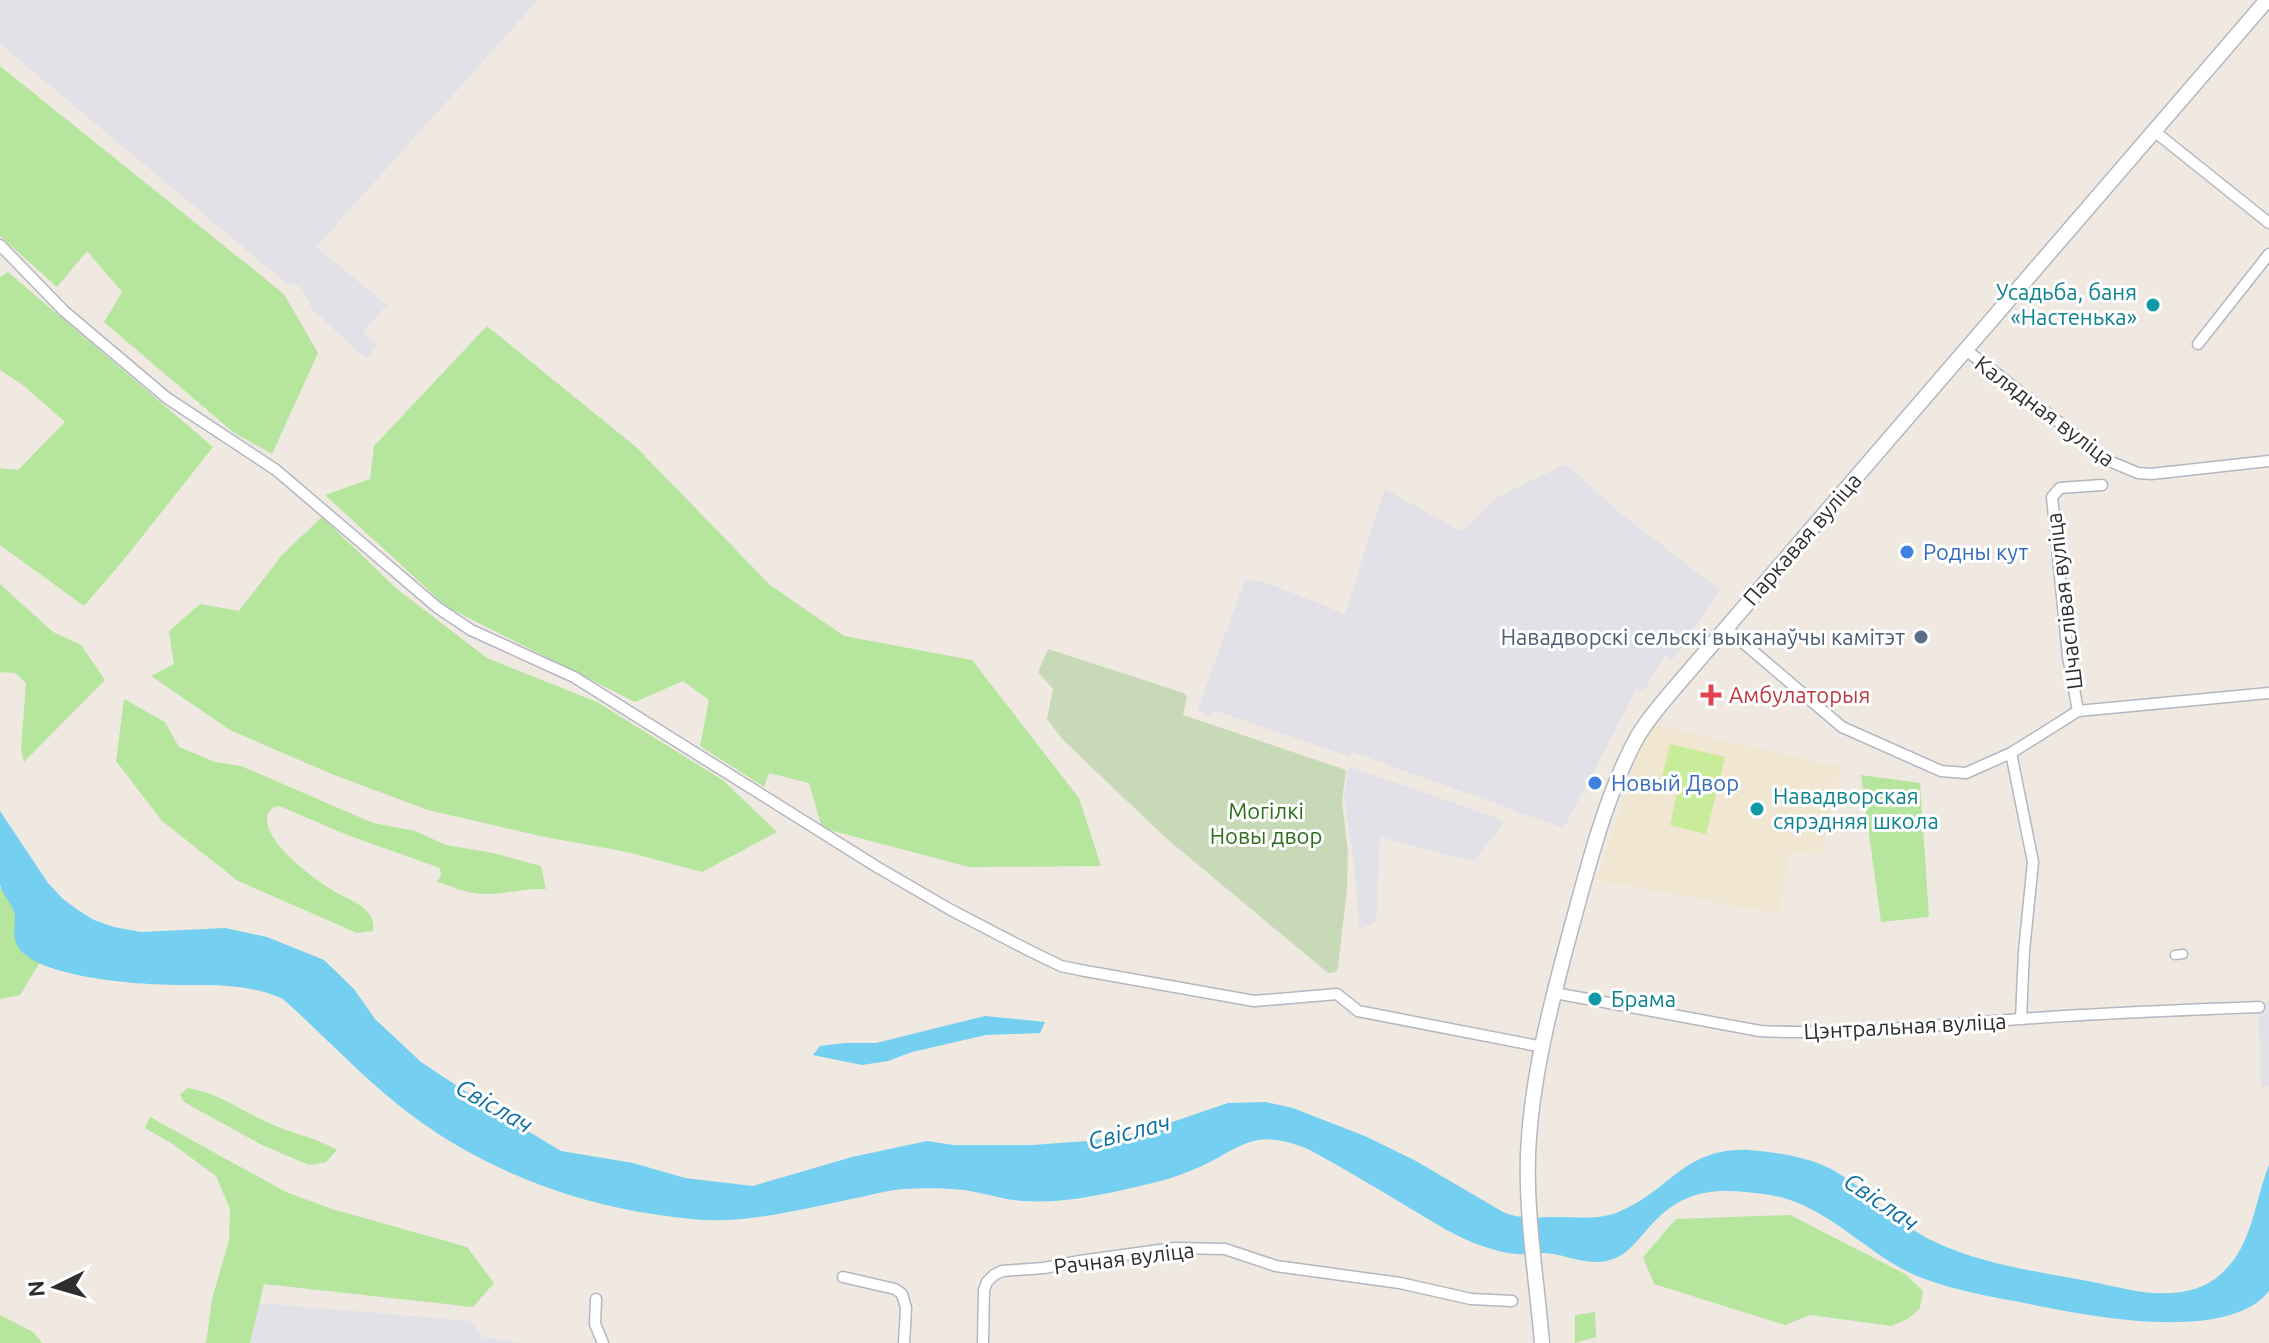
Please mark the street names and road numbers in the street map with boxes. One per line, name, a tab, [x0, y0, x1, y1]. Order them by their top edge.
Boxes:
street label: Калядная вуліца	[1971, 350, 2120, 471]
street label: Паркавая вуліца	[1737, 467, 1866, 610]
street label: Шчаслівая вуліца	[2040, 511, 2087, 691]
street label: Цэнтральная вуліца	[1803, 1008, 2007, 1043]
street label: Рачная вуліца	[1052, 1236, 1196, 1279]

